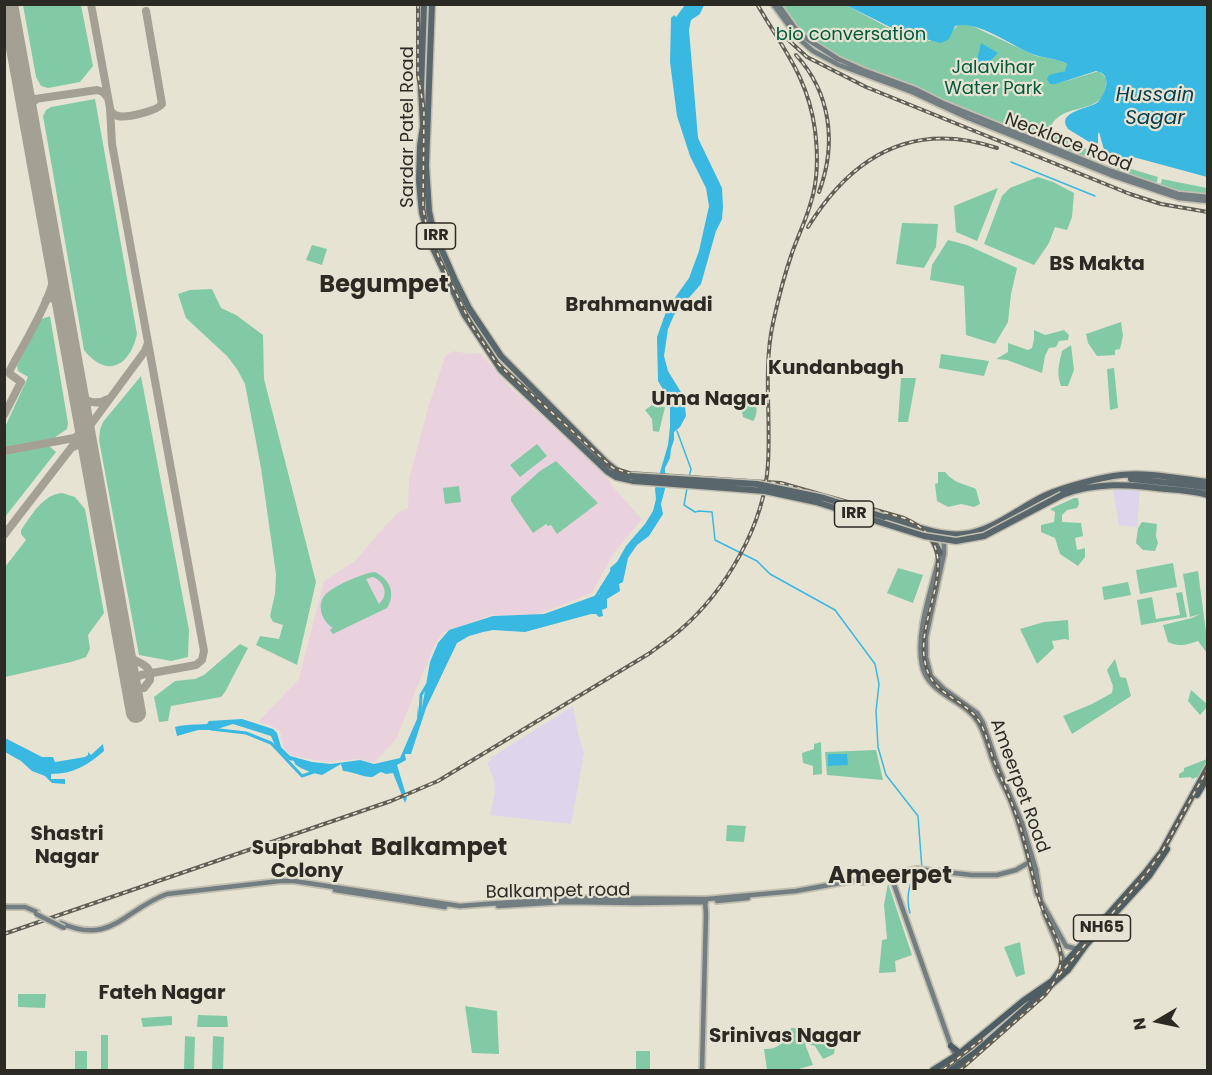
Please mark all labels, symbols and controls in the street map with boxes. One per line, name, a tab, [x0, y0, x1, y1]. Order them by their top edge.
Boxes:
park label: bio conversation	[776, 24, 926, 46]
street label: Sardar Patel Road	[397, 46, 419, 208]
park label: Jalavihar Water Park	[944, 57, 1042, 100]
water label: Hussain Sagar	[1116, 84, 1194, 131]
street label: Necklace Road	[1001, 109, 1135, 177]
road number: IRR	[416, 223, 456, 249]
district label: BS Makta	[1049, 253, 1145, 277]
district label: Begumpet	[319, 272, 449, 300]
district label: Brahmanwadi	[565, 294, 713, 318]
district label: Kundanbagh	[768, 357, 904, 381]
district label: Uma Nagar	[651, 388, 769, 412]
road number: IRR	[834, 501, 874, 527]
street label: Ameerpet Road	[985, 716, 1053, 856]
district label: Shastri Nagar	[30, 823, 104, 870]
district label: Balkampet	[371, 835, 507, 863]
district label: Suprabhat Colony	[252, 837, 362, 884]
district label: Ameerpet	[828, 863, 952, 891]
street label: Balkampet road	[485, 880, 631, 904]
road number: NH65	[1074, 915, 1130, 941]
district label: Fateh Nagar	[98, 982, 226, 1006]
north arrow	[1128, 991, 1188, 1051]
text: N	[1127, 1016, 1152, 1032]
district label: Srinivas Nagar	[709, 1025, 861, 1049]

